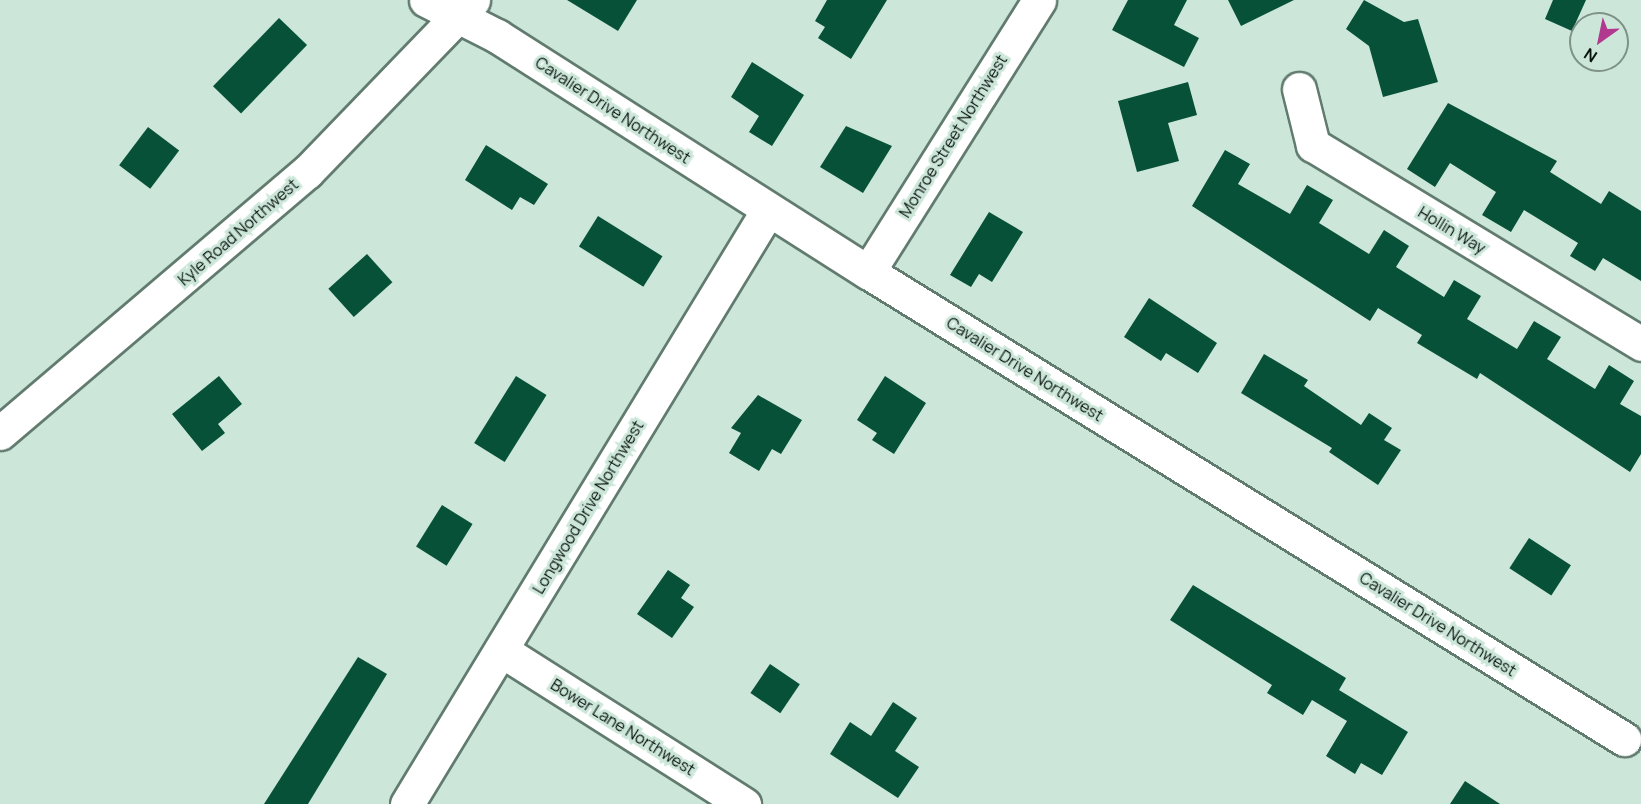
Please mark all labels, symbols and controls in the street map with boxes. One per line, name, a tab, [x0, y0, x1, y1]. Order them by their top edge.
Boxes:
north arrow	[1569, 12, 1629, 72]
text: N	[1579, 43, 1601, 68]
street label: Monroe Street Northwest	[895, 51, 1011, 221]
street label: Cavalier Drive Northwest	[532, 53, 694, 167]
street label: Kyle Road Northwest	[174, 175, 302, 289]
street label: Hollin Way	[1415, 202, 1489, 258]
street label: Cavalier Drive Northwest	[943, 313, 1107, 425]
street label: Longwood Drive Northwest	[529, 417, 647, 597]
street label: Cavalier Drive Northwest	[1356, 568, 1520, 680]
street label: Bower Lane Northwest	[547, 675, 699, 779]

